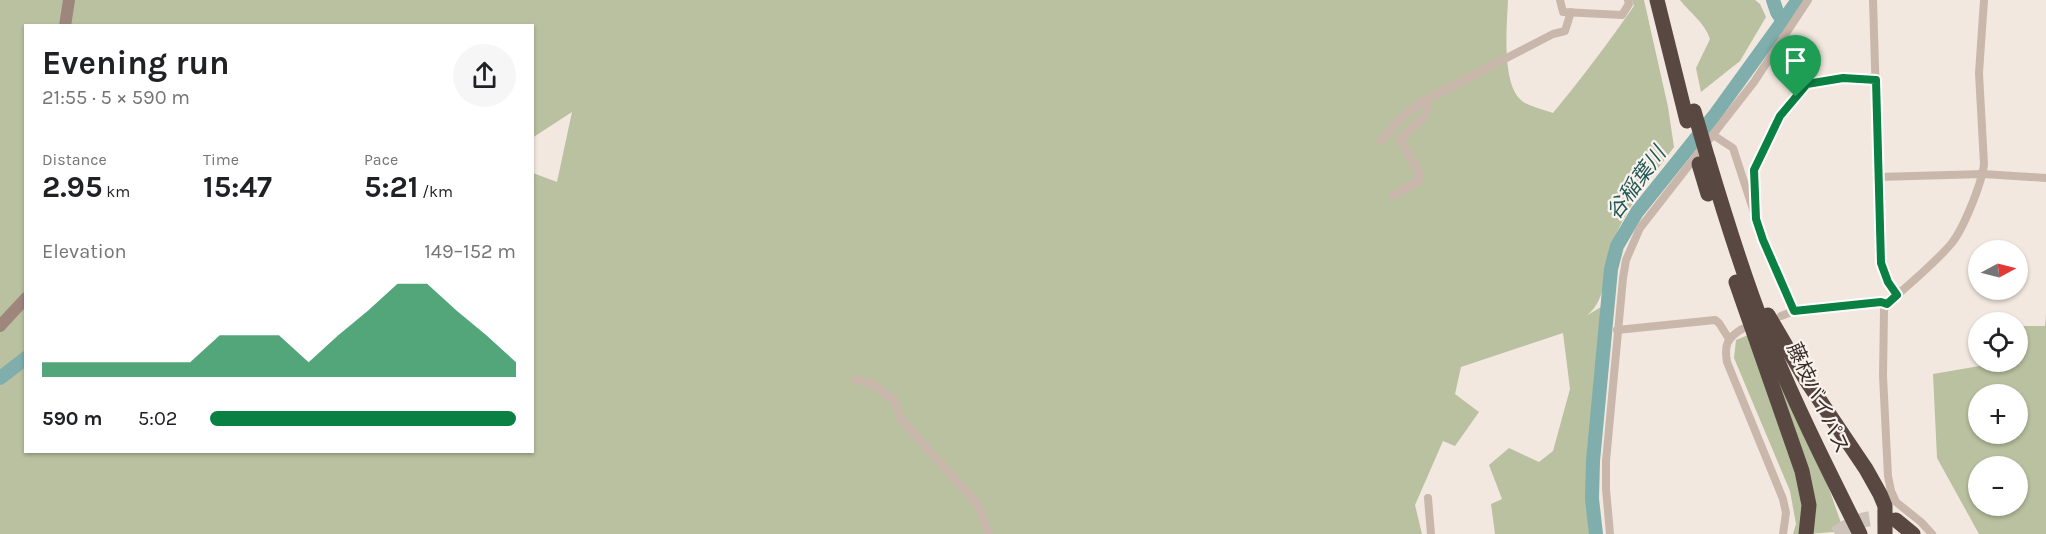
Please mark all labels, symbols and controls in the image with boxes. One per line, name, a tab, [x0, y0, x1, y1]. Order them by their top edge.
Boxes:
pin	[1770, 35, 1821, 97]
text: Evening run	[42, 44, 230, 82]
button: share	[453, 44, 516, 107]
icon: arrive	[1779, 44, 1812, 77]
text: 21:55 · 5 × 590 m	[42, 86, 190, 109]
water label: 谷稲葉川	[1602, 140, 1672, 224]
text: Distance	[42, 150, 107, 169]
text: Time	[203, 150, 239, 169]
text: Pace	[364, 150, 398, 169]
text: 2.95	[42, 169, 102, 205]
text: 15:47	[203, 169, 272, 205]
text: 5:21	[364, 169, 418, 205]
text: km	[102, 182, 130, 201]
text: /km	[418, 182, 453, 201]
text: Elevation	[42, 240, 127, 263]
text: 149–152 m	[424, 240, 516, 263]
north arrow	[1968, 240, 2028, 300]
map controls	[1968, 240, 2028, 516]
button: locate	[1968, 312, 2028, 372]
street label: 藤枝バイパス	[1782, 339, 1854, 457]
button: +	[1968, 384, 2028, 444]
text: 590 m	[42, 407, 103, 430]
text: 5:02	[138, 407, 177, 430]
button: −	[1968, 456, 2028, 516]

